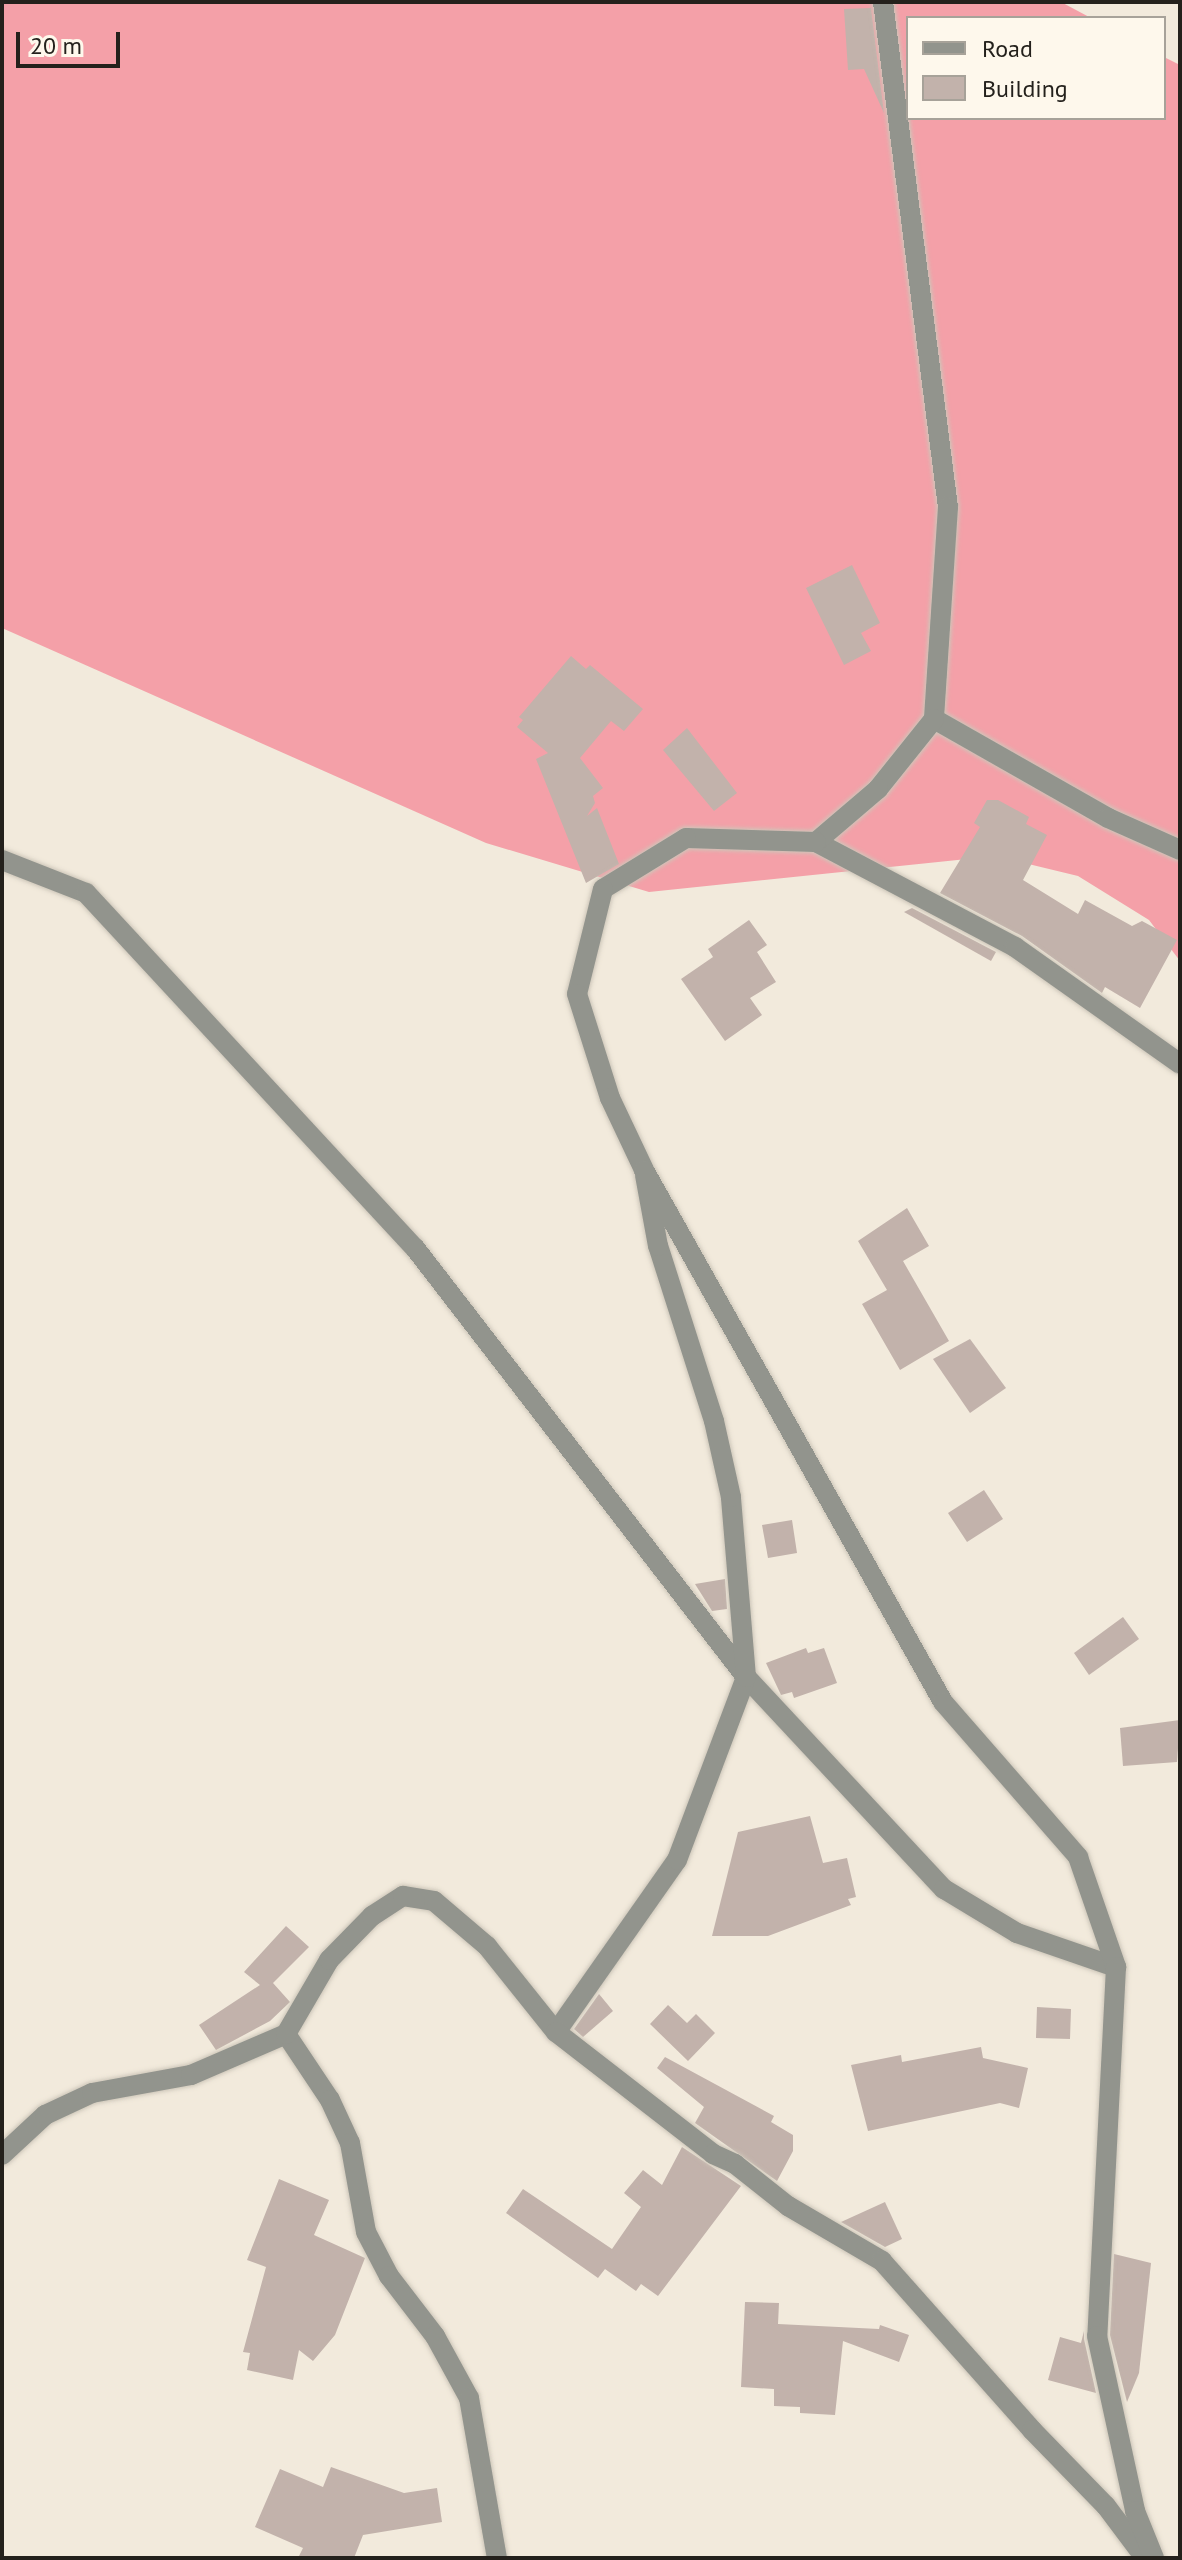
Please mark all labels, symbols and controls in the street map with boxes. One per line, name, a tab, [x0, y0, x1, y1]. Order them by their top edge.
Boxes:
scale bar	[20, 16, 124, 66]
legend	[906, 16, 1166, 120]
text: 20 m	[30, 30, 82, 61]
text: Road	[982, 33, 1033, 64]
text: Building	[982, 73, 1068, 104]

